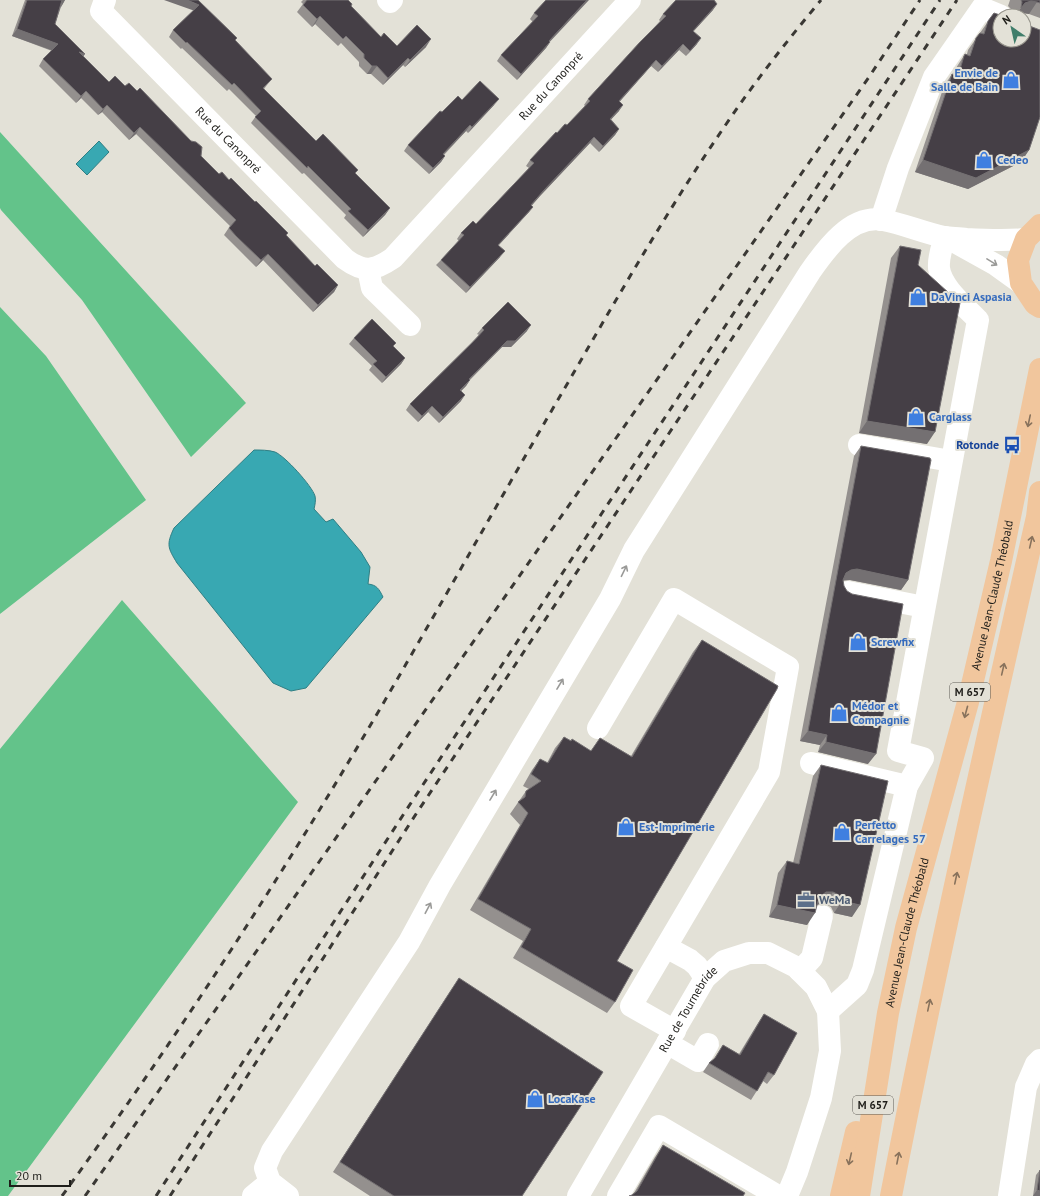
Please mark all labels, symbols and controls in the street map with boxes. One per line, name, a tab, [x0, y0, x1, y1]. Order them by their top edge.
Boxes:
north arrow	[992, 8, 1032, 48]
text: N	[999, 12, 1013, 28]
street label: Rue du Canonpré	[515, 48, 586, 123]
place label: Envie de Salle de Bain	[931, 65, 998, 94]
shop icon: Envie de Salle de Bain	[1001, 70, 1021, 90]
street label: Rue du Canonpré	[192, 103, 265, 176]
shop icon: Cedeo	[974, 150, 994, 170]
place label: Cedeo	[997, 152, 1029, 167]
one-way arrow	[986, 259, 998, 267]
shop icon: DaVinci Aspasia	[908, 287, 928, 307]
place label: DaVinci Aspasia	[931, 289, 1012, 304]
shop icon: Carglass	[906, 407, 926, 427]
place label: Carglass	[929, 409, 972, 424]
one-way arrow	[1025, 414, 1033, 427]
bus stop icon: Rotonde	[1002, 435, 1022, 455]
place label: Rotonde	[956, 437, 999, 452]
street label: Avenue Jean-Claude Théobald	[968, 519, 1016, 672]
one-way arrow	[1028, 536, 1036, 549]
one-way arrow	[621, 565, 628, 577]
shop icon: Screwfix	[848, 632, 868, 652]
place label: Screwfix	[871, 634, 915, 649]
one-way arrow	[999, 663, 1007, 676]
one-way arrow	[556, 678, 564, 690]
road number: M 657	[950, 683, 990, 701]
place label: Médor et Compagnie	[852, 698, 909, 727]
shop icon: Médor et Compagnie	[829, 703, 849, 723]
one-way arrow	[961, 705, 969, 718]
one-way arrow	[490, 789, 498, 801]
shop icon: Est-Imprimerie	[616, 817, 636, 837]
place label: Perfetto Carrelages 57	[855, 817, 926, 846]
place label: Est-Imprimerie	[639, 819, 715, 834]
shop icon: Perfetto Carrelages 57	[832, 822, 852, 842]
street label: Avenue Jean-Claude Théobald	[881, 856, 932, 1009]
one-way arrow	[953, 872, 961, 885]
office icon: WeMa	[796, 890, 816, 910]
place label: WeMa	[819, 892, 850, 907]
one-way arrow	[424, 902, 432, 914]
street label: Rue de Tournebride	[655, 962, 720, 1055]
one-way arrow	[925, 999, 933, 1012]
shop icon: LocaKase	[525, 1089, 545, 1109]
place label: LocaKase	[548, 1091, 596, 1106]
road number: M 657	[853, 1096, 893, 1114]
one-way arrow	[845, 1152, 853, 1165]
one-way arrow	[894, 1152, 902, 1165]
scale bar	[10, 1162, 70, 1188]
text: 20 m	[16, 1168, 42, 1183]

